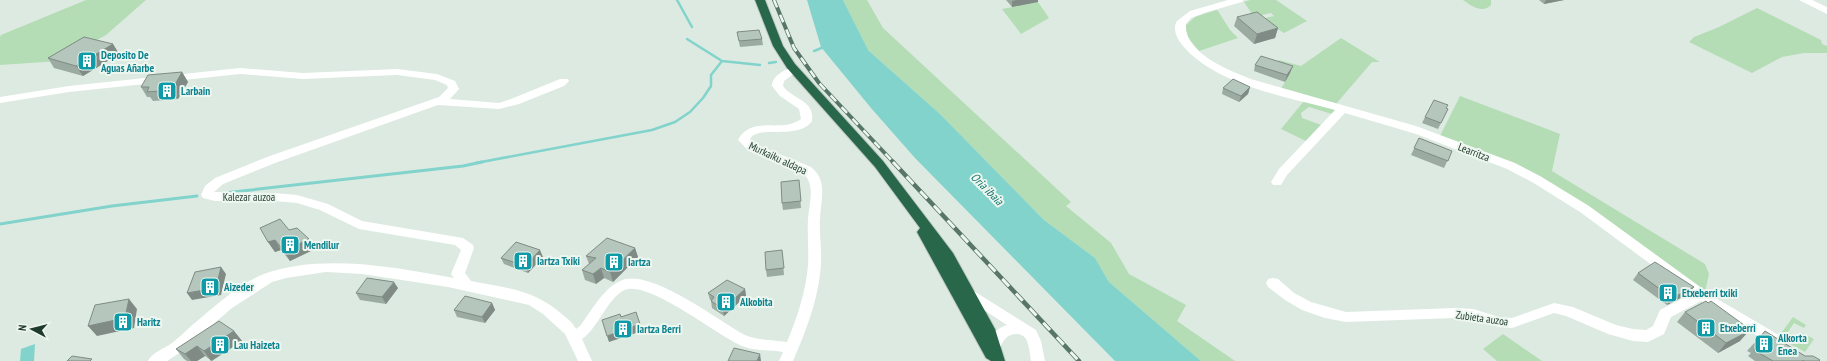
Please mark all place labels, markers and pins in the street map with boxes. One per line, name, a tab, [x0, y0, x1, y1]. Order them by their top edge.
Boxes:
place label: Deposito De Aguas Añarbe	[100, 48, 154, 75]
building icon: Deposito De Aguas Añarbe	[76, 50, 98, 72]
building icon: Larbain	[156, 80, 178, 102]
place label: Larbain	[181, 84, 210, 98]
building icon: Mendilur	[279, 234, 301, 256]
place label: Mendilur	[304, 238, 340, 252]
building icon: Iartza Txiki	[512, 250, 534, 272]
building icon: Iartza	[603, 251, 625, 273]
place label: Iartza Txiki	[537, 254, 580, 268]
place label: Iartza	[628, 255, 651, 269]
building icon: Aizeder	[199, 276, 221, 298]
place label: Aizeder	[223, 280, 254, 294]
building icon: Etxeberri txiki	[1657, 282, 1679, 304]
place label: Etxeberri txiki	[1682, 286, 1738, 300]
building icon: Alkobita	[715, 291, 737, 313]
place label: Alkobita	[739, 295, 773, 309]
building icon: Haritz	[112, 311, 134, 333]
place label: Haritz	[137, 315, 161, 329]
building icon: Etxeberri	[1695, 317, 1717, 339]
building icon: Iartza Berri	[612, 318, 634, 340]
place label: Etxeberri	[1720, 321, 1756, 335]
place label: Iartza Berri	[637, 322, 681, 336]
place label: Alkorta Enea	[1777, 331, 1807, 358]
building icon: Alkorta Enea	[1753, 333, 1775, 355]
building icon: Lau Haizeta	[209, 334, 231, 356]
place label: Lau Haizeta	[234, 338, 280, 352]

